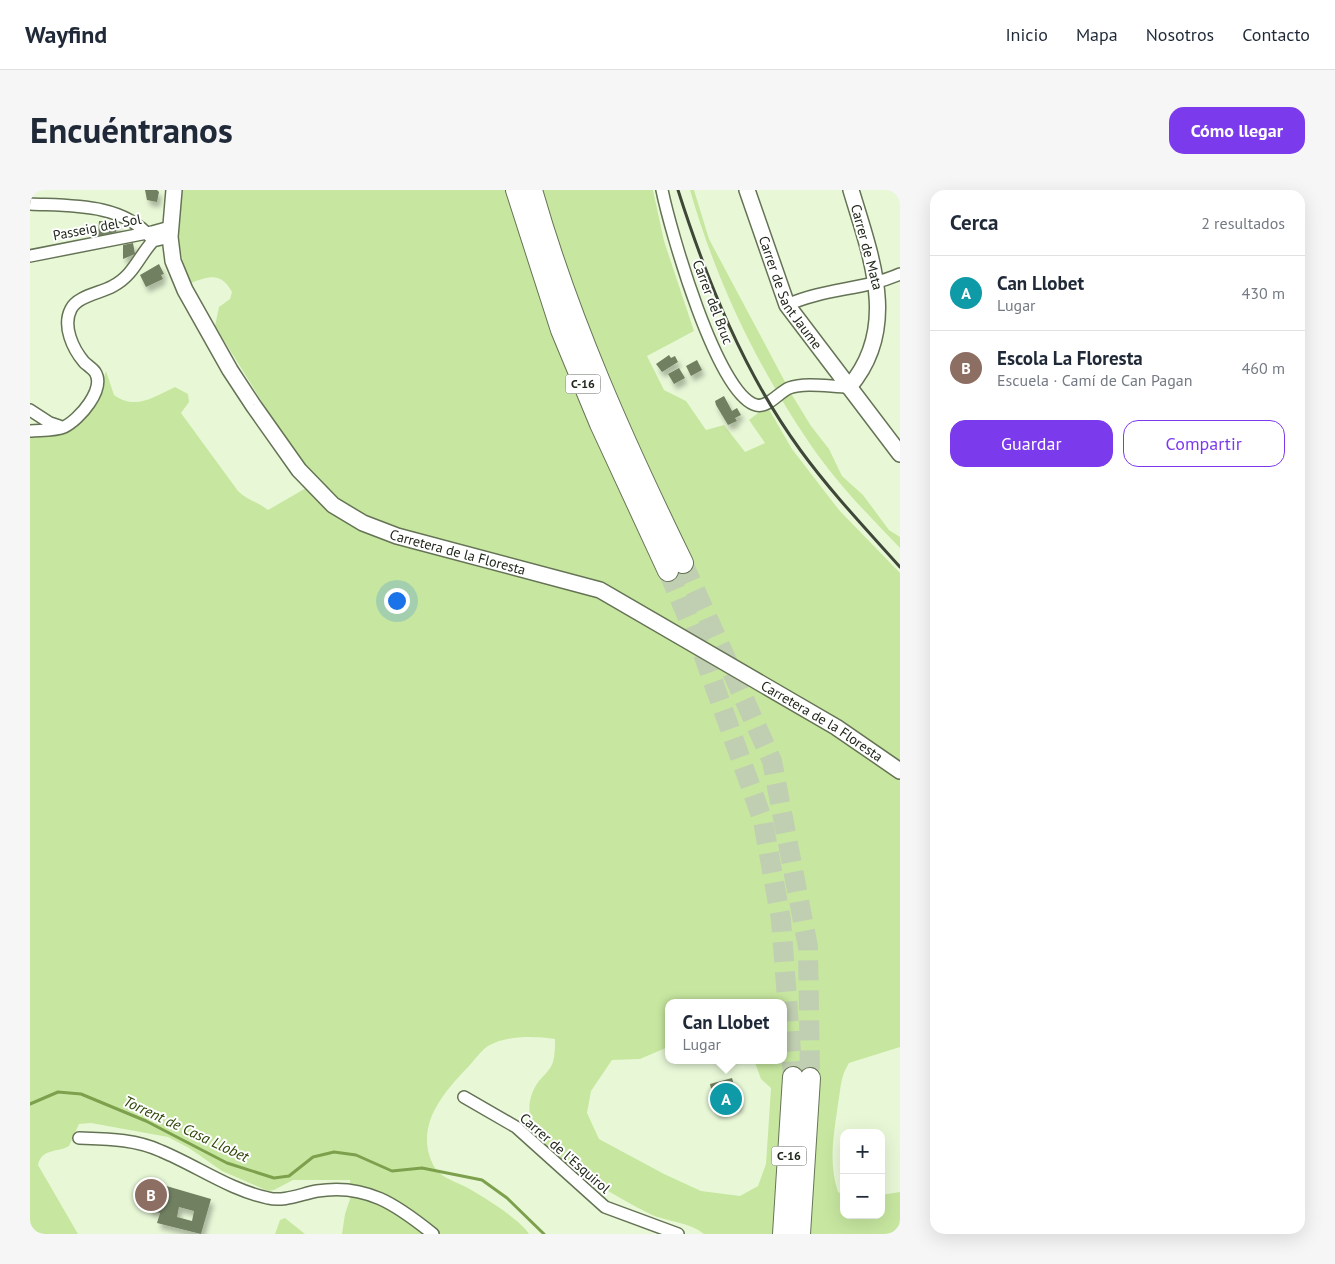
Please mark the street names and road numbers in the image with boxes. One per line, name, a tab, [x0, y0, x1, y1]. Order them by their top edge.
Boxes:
street label: Carrer de Mata	[847, 202, 887, 292]
street label: Passeig del Sol	[51, 210, 143, 244]
street label: Carrer de Sant Jaume	[755, 233, 826, 353]
street label: Carrer del Bruc	[689, 257, 737, 347]
road number: C-16	[566, 374, 600, 393]
street label: Carretera de la Floresta	[387, 525, 528, 579]
street label: Carretera de la Floresta	[758, 676, 886, 766]
street label: Carrer de l'Esquirol	[516, 1109, 614, 1197]
road number: C-16	[772, 1146, 806, 1166]

